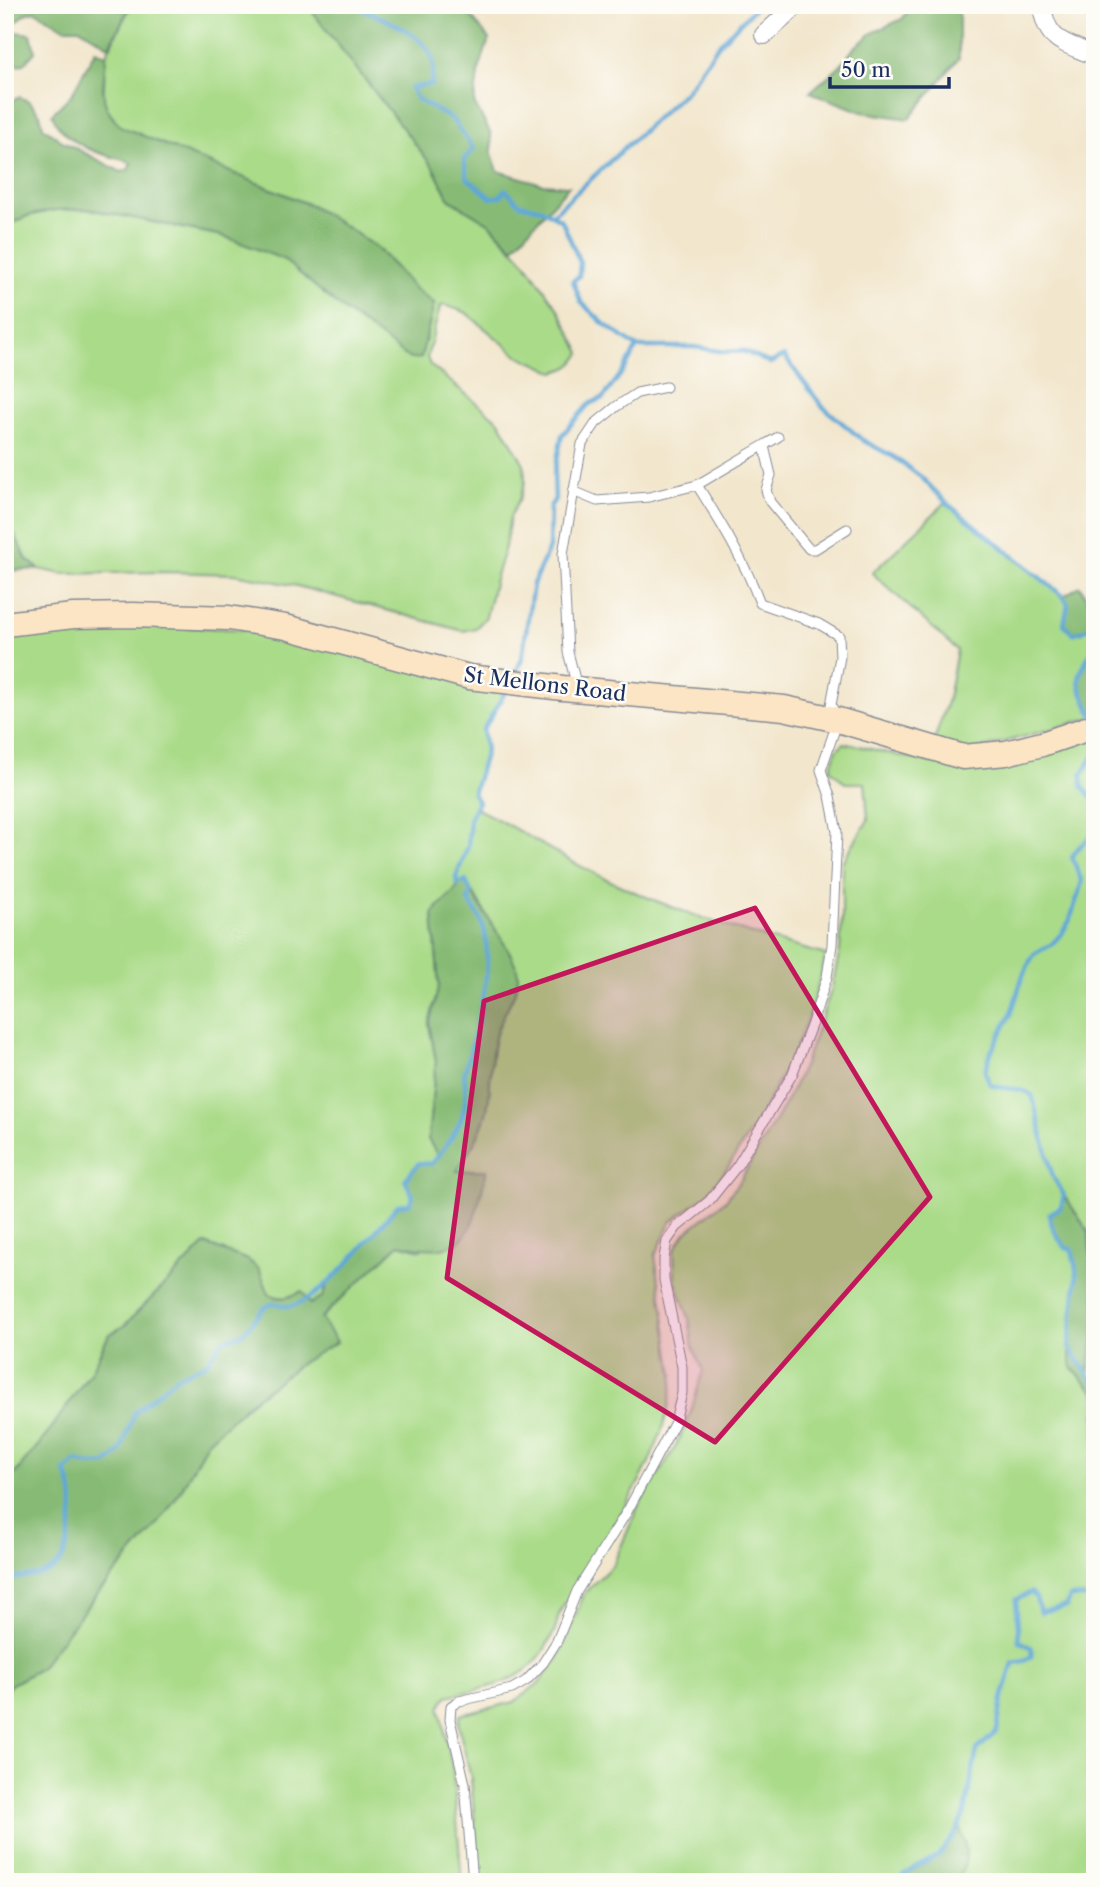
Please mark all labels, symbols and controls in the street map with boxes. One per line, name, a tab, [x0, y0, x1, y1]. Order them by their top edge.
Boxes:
scale bar	[830, 46, 950, 90]
text: 50 m	[841, 57, 891, 82]
street label: St Mellons Road	[462, 662, 628, 706]

